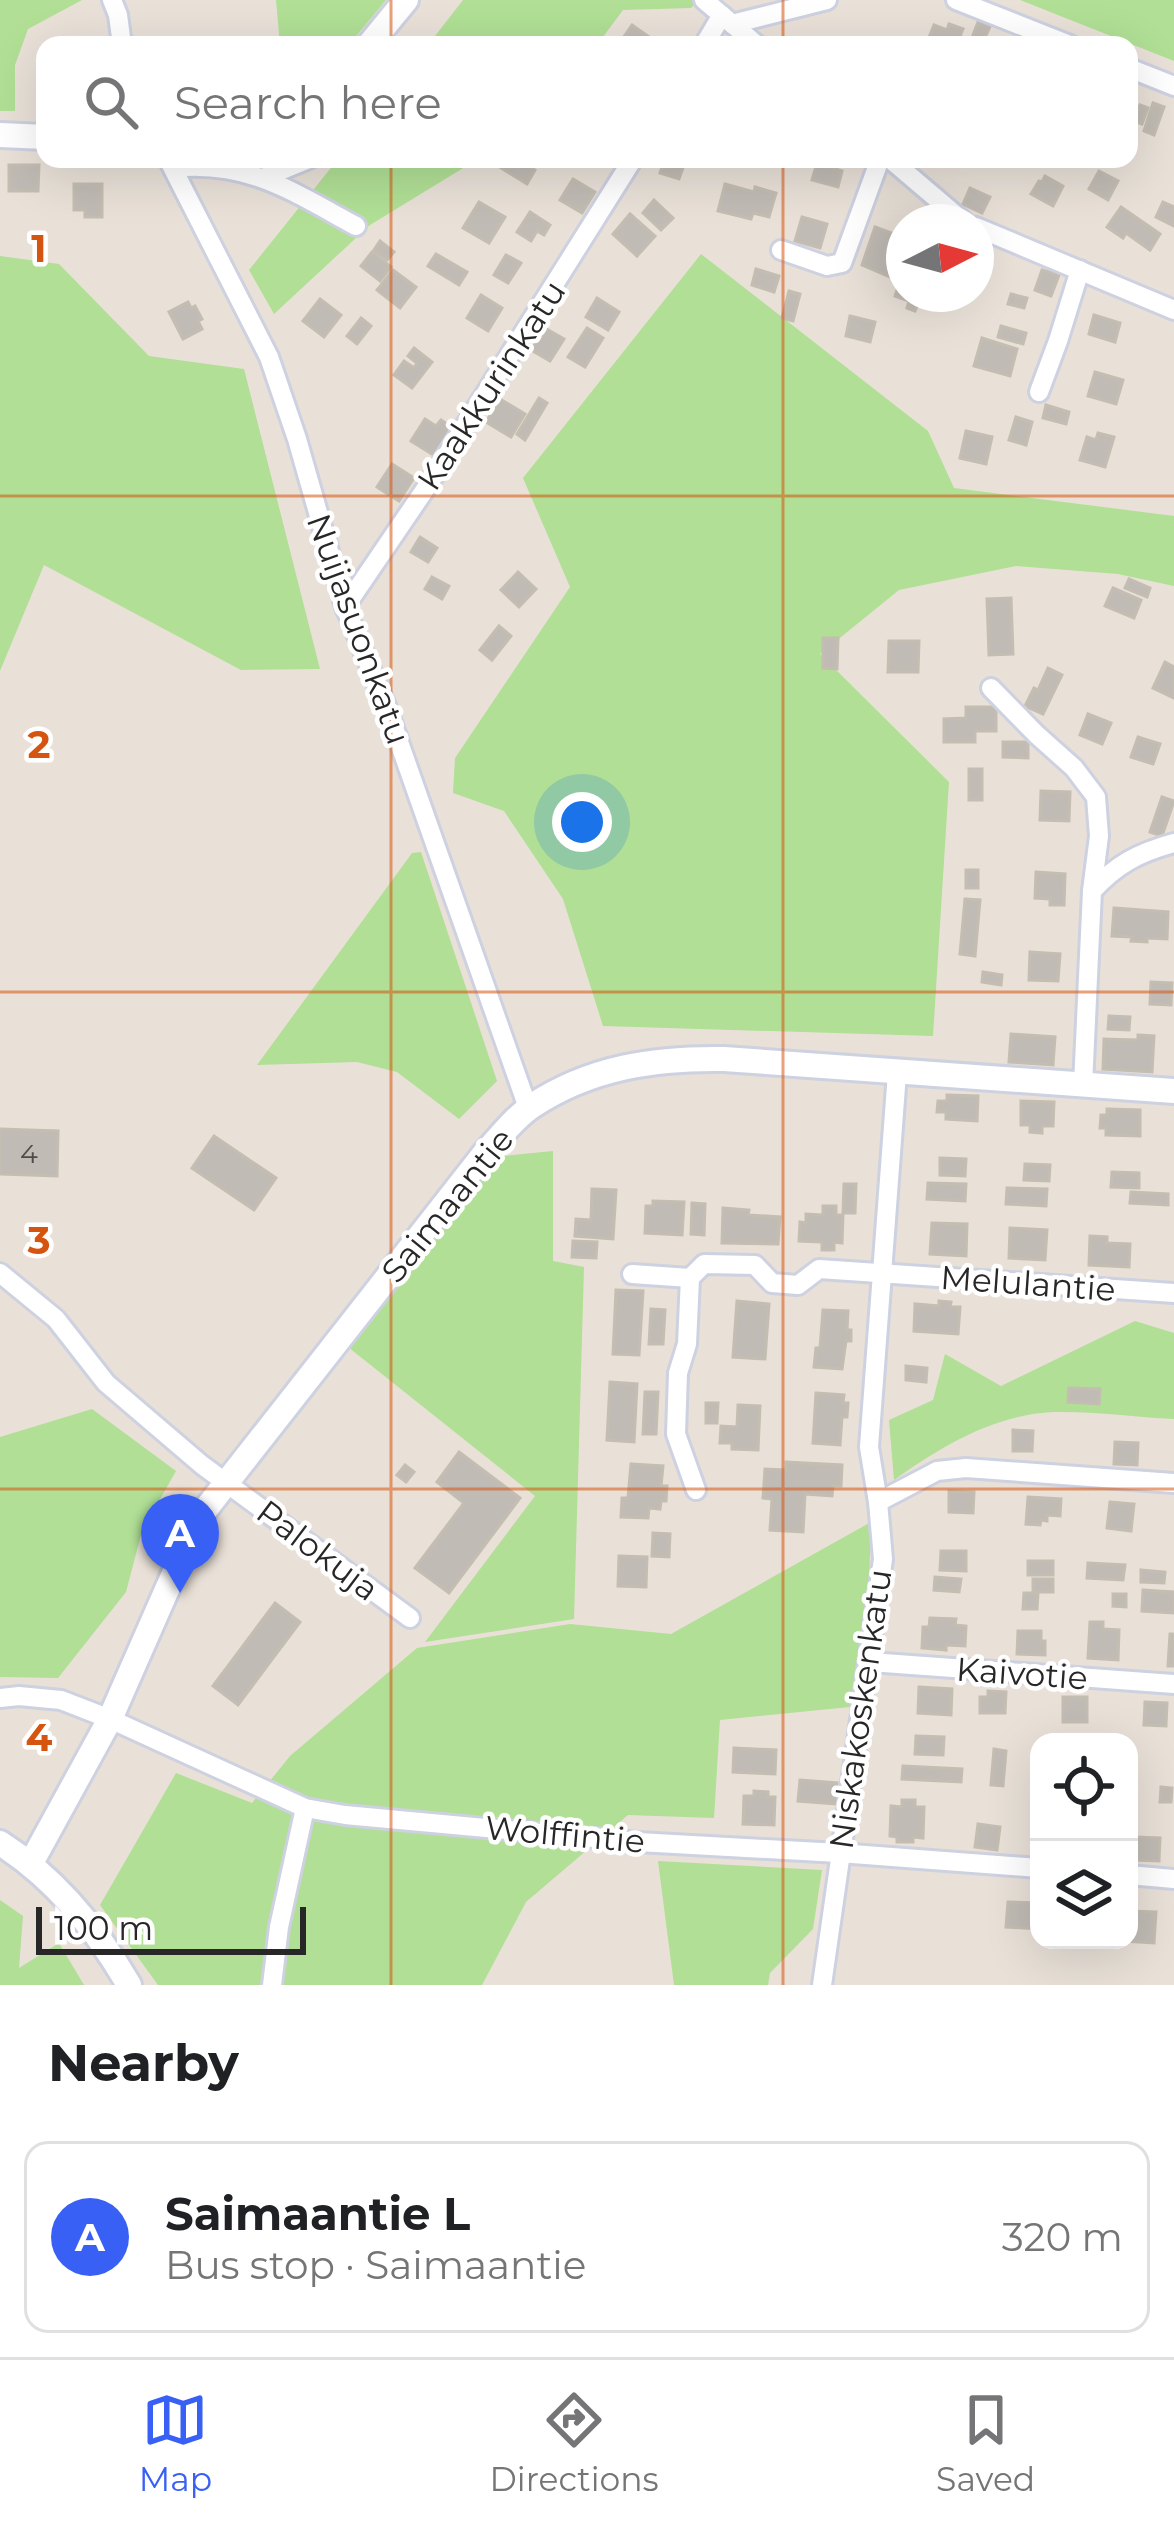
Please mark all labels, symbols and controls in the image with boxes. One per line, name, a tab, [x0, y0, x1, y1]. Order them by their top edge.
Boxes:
search box	[36, 36, 1138, 168]
icon: search	[78, 69, 144, 135]
text: Search here	[174, 75, 442, 130]
north arrow	[886, 204, 994, 312]
text: 1	[31, 224, 47, 272]
street label: Kaakkurinkatu	[408, 273, 574, 497]
street label: Nuijasuonkatu	[299, 508, 419, 750]
text: 2	[27, 720, 51, 768]
your location	[552, 792, 612, 852]
street label: Saimaantie	[373, 1120, 521, 1290]
house number: 4	[20, 1137, 38, 1170]
text: 3	[26, 1216, 51, 1264]
street label: Melulantie	[939, 1257, 1117, 1309]
street label: Palokuja	[249, 1491, 387, 1609]
pin: A	[141, 1494, 219, 1593]
street label: Niskakoskenkatu	[821, 1566, 899, 1852]
street label: Kaivotie	[955, 1648, 1089, 1698]
text: 4	[26, 1713, 53, 1761]
map controls	[1030, 1733, 1138, 1949]
button: locate	[1030, 1733, 1138, 1841]
street label: Wolffintie	[483, 1807, 647, 1861]
button: layers	[1030, 1841, 1138, 1949]
scale bar	[36, 1901, 306, 1954]
text: 100 m	[54, 1908, 153, 1948]
text: Nearby	[48, 2032, 239, 2094]
text: Saimaantie L	[165, 2186, 470, 2241]
text: A	[75, 2213, 105, 2261]
text: 320 m	[1002, 2213, 1123, 2261]
text: Bus stop · Saimaantie	[165, 2241, 586, 2289]
tab: Map	[139, 2387, 212, 2499]
tab: Directions	[490, 2387, 659, 2499]
tab: Saved	[936, 2387, 1035, 2499]

